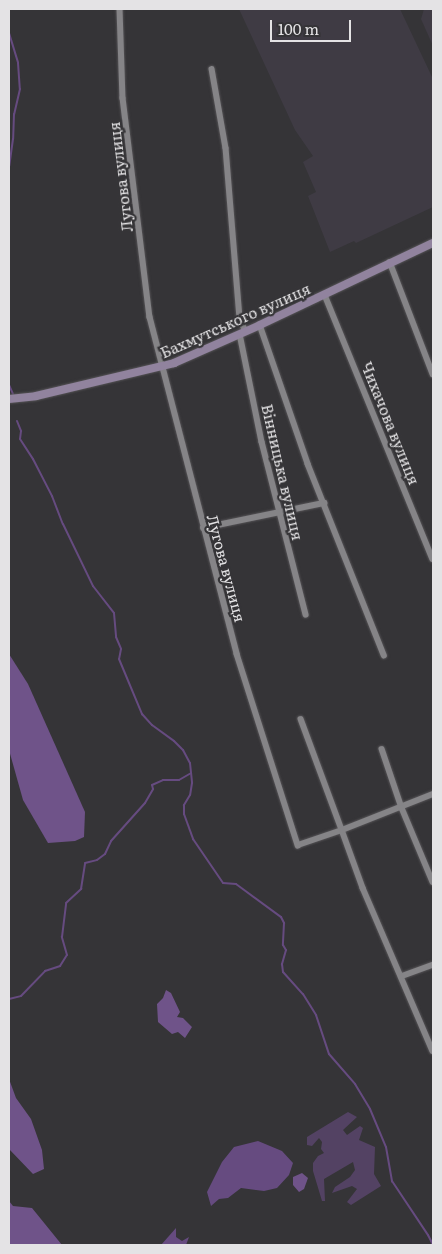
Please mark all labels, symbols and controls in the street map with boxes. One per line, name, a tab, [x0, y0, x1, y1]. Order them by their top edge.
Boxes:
scale bar	[272, 10, 353, 42]
text: 100 m	[278, 17, 319, 40]
street label: Лугова вулиця	[104, 121, 136, 233]
street label: Бахмутського вулиця	[157, 279, 313, 361]
street label: Чихачова вулиця	[358, 359, 424, 487]
street label: Вінницька вулиця	[259, 402, 307, 542]
street label: Лугова вулиця	[204, 512, 250, 624]

